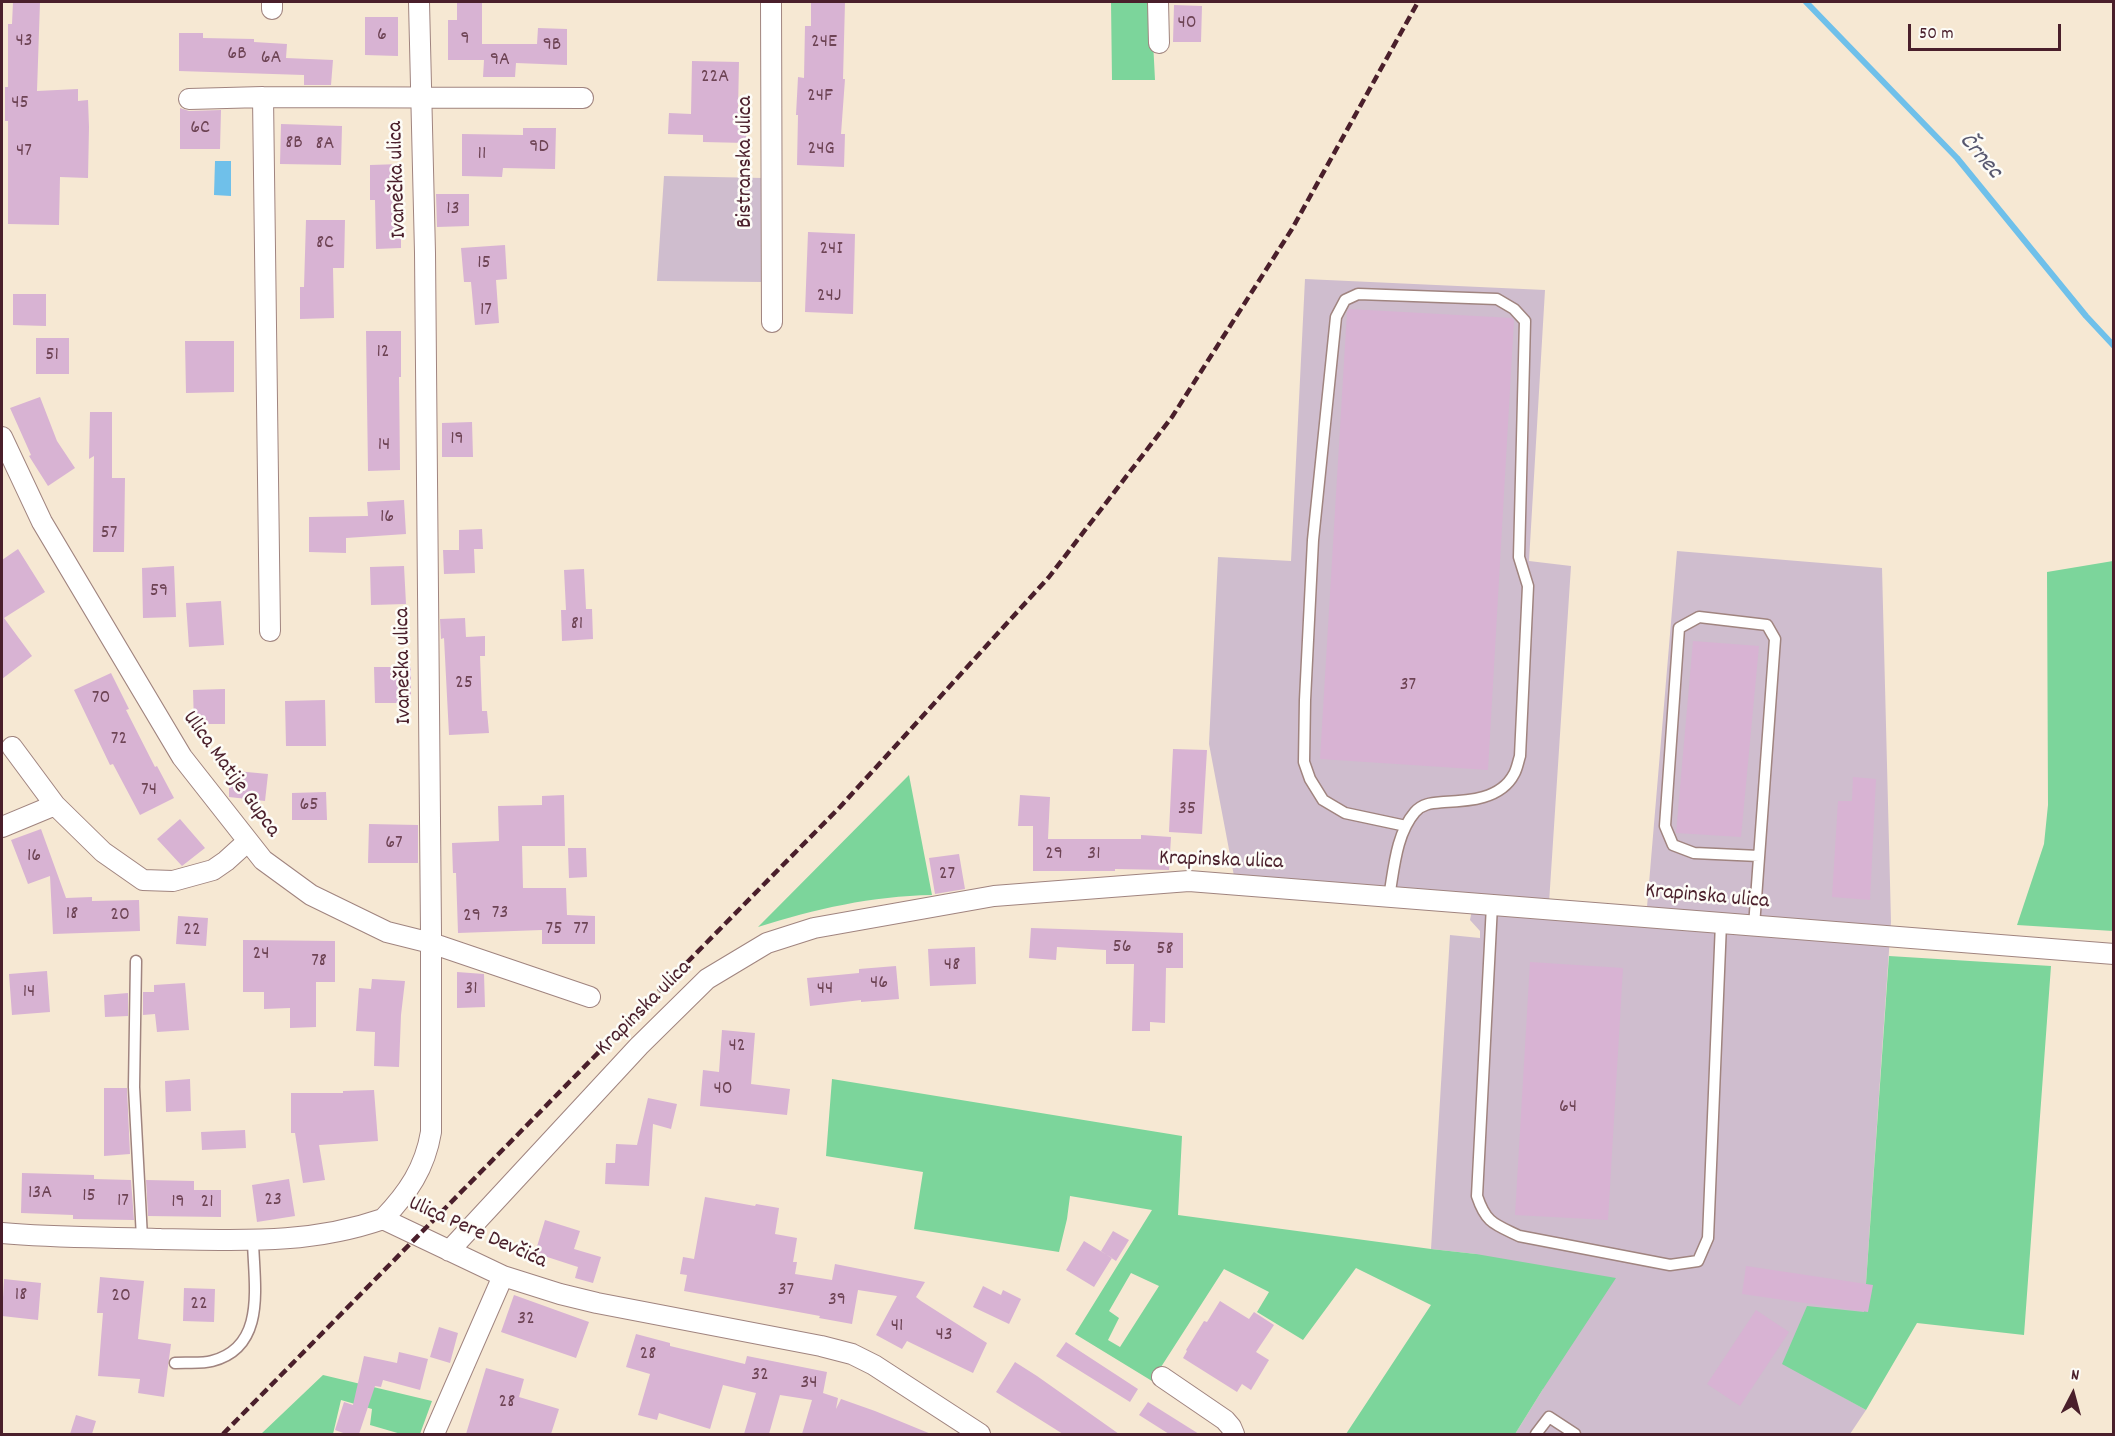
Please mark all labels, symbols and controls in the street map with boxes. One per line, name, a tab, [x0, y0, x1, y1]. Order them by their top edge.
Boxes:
house number: 40	[1177, 12, 1197, 36]
scale bar	[1911, 12, 2064, 50]
text: 50 m	[1919, 22, 1954, 47]
house number: 6	[377, 24, 387, 48]
house number: 9	[460, 28, 470, 52]
house number: 43	[15, 30, 33, 54]
house number: 24E	[811, 31, 837, 55]
house number: 9B	[543, 34, 561, 58]
house number: 6B	[227, 43, 247, 67]
house number: 6A	[261, 47, 281, 71]
house number: 9A	[490, 49, 510, 73]
house number: 22A	[701, 66, 729, 90]
house number: 24F	[807, 85, 833, 109]
house number: 45	[11, 92, 29, 116]
street label: Bistranska ulica	[734, 96, 760, 228]
house number: 6C	[190, 117, 210, 141]
street label: Ivanečka ulica	[384, 121, 414, 239]
water label: Črnec	[1951, 128, 2007, 186]
house number: 8B	[285, 132, 303, 156]
house number: 8A	[316, 133, 334, 157]
house number: 9D	[529, 136, 549, 160]
house number: 24G	[807, 138, 835, 162]
house number: 47	[16, 140, 32, 164]
house number: 11	[478, 143, 486, 167]
house number: 13	[446, 198, 460, 222]
house number: 8C	[316, 232, 334, 256]
house number: 24I	[819, 238, 843, 262]
house number: 15	[477, 252, 491, 276]
house number: 24J	[817, 285, 841, 309]
house number: 17	[480, 299, 492, 323]
house number: 12	[376, 341, 390, 365]
house number: 51	[45, 344, 59, 368]
house number: 19	[450, 428, 464, 452]
house number: 14	[378, 434, 390, 458]
house number: 16	[380, 506, 394, 530]
house number: 57	[101, 522, 117, 546]
house number: 59	[150, 580, 168, 604]
street label: Ivanečka ulica	[391, 607, 419, 725]
house number: 81	[571, 613, 583, 637]
house number: 25	[455, 672, 473, 696]
house number: 37	[1400, 674, 1416, 698]
house number: 70	[92, 687, 110, 711]
street label: Ulica Matije Gupca	[175, 707, 285, 843]
house number: 72	[111, 728, 127, 752]
house number: 74	[141, 779, 157, 803]
house number: 65	[299, 794, 319, 818]
house number: 35	[1178, 798, 1196, 822]
house number: 67	[385, 832, 403, 856]
house number: 29	[1045, 843, 1063, 867]
house number: 31	[1087, 843, 1101, 867]
house number: 16	[27, 845, 41, 869]
street label: Krapinska ulica	[1158, 847, 1284, 877]
house number: 27	[939, 863, 955, 887]
street label: Krapinska ulica	[1644, 879, 1770, 917]
house number: 73	[492, 902, 508, 926]
house number: 18	[66, 903, 78, 927]
house number: 20	[110, 904, 130, 928]
house number: 29	[463, 905, 481, 929]
house number: 75	[546, 918, 562, 942]
house number: 77	[573, 918, 589, 942]
house number: 22	[183, 919, 201, 943]
house number: 56	[1112, 936, 1132, 960]
house number: 58	[1156, 938, 1174, 962]
house number: 24	[252, 943, 270, 967]
house number: 78	[311, 950, 327, 974]
house number: 48	[944, 954, 960, 978]
street label: Krapinska ulica	[592, 956, 698, 1062]
house number: 46	[870, 972, 888, 996]
house number: 31	[464, 978, 478, 1002]
house number: 44	[817, 978, 833, 1002]
house number: 14	[23, 981, 35, 1005]
house number: 42	[728, 1035, 746, 1059]
house number: 40	[713, 1078, 733, 1102]
house number: 64	[1559, 1096, 1577, 1120]
house number: 13A	[28, 1182, 52, 1206]
house number: 15	[82, 1185, 96, 1209]
house number: 23	[264, 1189, 282, 1213]
house number: 17	[117, 1190, 129, 1214]
house number: 19	[171, 1191, 185, 1215]
house number: 21	[200, 1191, 214, 1215]
street label: Ulica Pere Devčića	[404, 1192, 550, 1276]
house number: 37	[778, 1279, 794, 1303]
house number: 18	[15, 1284, 27, 1308]
house number: 20	[111, 1285, 131, 1309]
house number: 39	[828, 1289, 846, 1313]
house number: 22	[190, 1293, 208, 1317]
house number: 32	[517, 1308, 535, 1332]
house number: 41	[891, 1315, 903, 1339]
house number: 43	[935, 1324, 953, 1348]
house number: 28	[640, 1343, 656, 1367]
house number: 32	[751, 1364, 769, 1388]
north arrow	[2043, 1364, 2103, 1424]
text: N	[2070, 1364, 2080, 1387]
house number: 34	[800, 1372, 818, 1396]
house number: 28	[499, 1391, 515, 1415]

